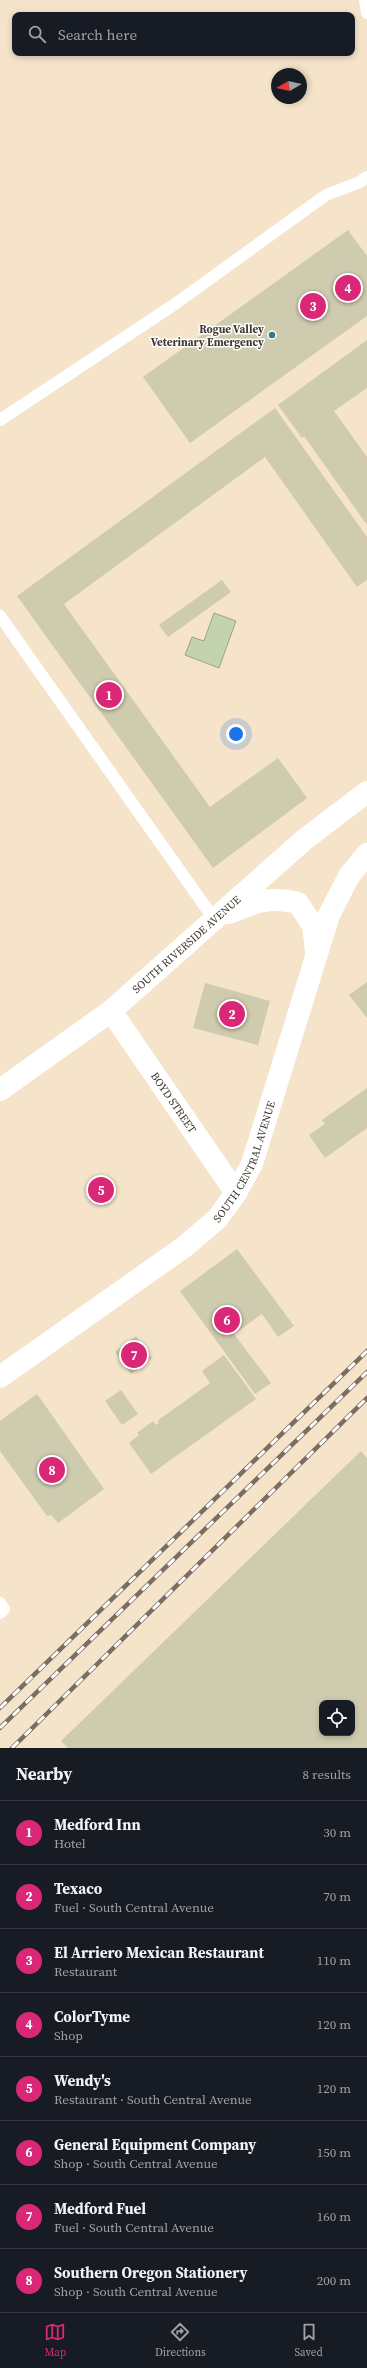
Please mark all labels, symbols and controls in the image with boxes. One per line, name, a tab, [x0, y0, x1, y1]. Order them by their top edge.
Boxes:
search box	[12, 12, 355, 56]
icon: search	[26, 23, 48, 45]
text: Search here	[58, 24, 137, 45]
north arrow	[271, 68, 307, 104]
pin: 4	[335, 273, 361, 303]
pin: 3	[300, 291, 326, 321]
place label: Rogue Valley Veterinary Emergency	[151, 322, 264, 350]
marker: Rogue Valley Veterinary Emergency	[267, 330, 277, 340]
pin: 1	[96, 680, 122, 710]
your location	[226, 724, 246, 744]
street label: SOUTH RIVERSIDE AVENUE	[129, 892, 244, 996]
pin: 2	[219, 999, 245, 1029]
street label: BOYD STREET	[148, 1069, 200, 1136]
street label: SOUTH CENTRAL AVENUE	[210, 1099, 279, 1225]
pin: 5	[88, 1175, 114, 1205]
pin: 6	[214, 1305, 240, 1335]
pin: 7	[121, 1340, 147, 1370]
pin: 8	[39, 1455, 65, 1485]
map controls	[319, 1700, 355, 1736]
button: locate	[319, 1700, 355, 1736]
text: Nearby	[16, 1762, 72, 1786]
text: 8 results	[303, 1766, 351, 1783]
text: Medford Inn	[54, 1814, 141, 1835]
text: 1	[25, 1824, 33, 1841]
text: 30 m	[323, 1824, 351, 1841]
text: Hotel	[54, 1835, 86, 1852]
text: Texaco	[54, 1878, 102, 1899]
text: 2	[25, 1888, 33, 1905]
text: 70 m	[323, 1888, 351, 1905]
text: Fuel · South Central Avenue	[54, 1899, 214, 1916]
text: El Arriero Mexican Restaurant	[54, 1942, 264, 1963]
text: 3	[25, 1952, 33, 1969]
text: 110 m	[317, 1952, 351, 1969]
text: Restaurant	[54, 1963, 117, 1980]
text: ColorTyme	[54, 2006, 130, 2027]
text: 4	[25, 2016, 33, 2033]
text: 120 m	[317, 2016, 351, 2033]
text: Shop	[54, 2027, 83, 2044]
text: Wendy's	[54, 2070, 111, 2091]
text: 5	[25, 2080, 33, 2097]
text: 120 m	[317, 2080, 351, 2097]
text: Restaurant · South Central Avenue	[54, 2091, 252, 2108]
text: General Equipment Company	[54, 2134, 256, 2155]
text: 6	[25, 2144, 33, 2161]
text: 150 m	[317, 2144, 351, 2161]
text: Shop · South Central Avenue	[54, 2155, 218, 2172]
text: Medford Fuel	[54, 2198, 146, 2219]
text: 7	[25, 2208, 33, 2225]
text: 160 m	[317, 2208, 351, 2225]
text: Fuel · South Central Avenue	[54, 2219, 214, 2236]
text: Southern Oregon Stationery	[54, 2262, 248, 2283]
text: 8	[25, 2272, 33, 2289]
text: 200 m	[317, 2272, 351, 2289]
text: Shop · South Central Avenue	[54, 2283, 218, 2300]
tab: Map	[44, 2321, 66, 2360]
tab: Directions	[155, 2321, 206, 2360]
tab: Saved	[294, 2321, 323, 2360]

